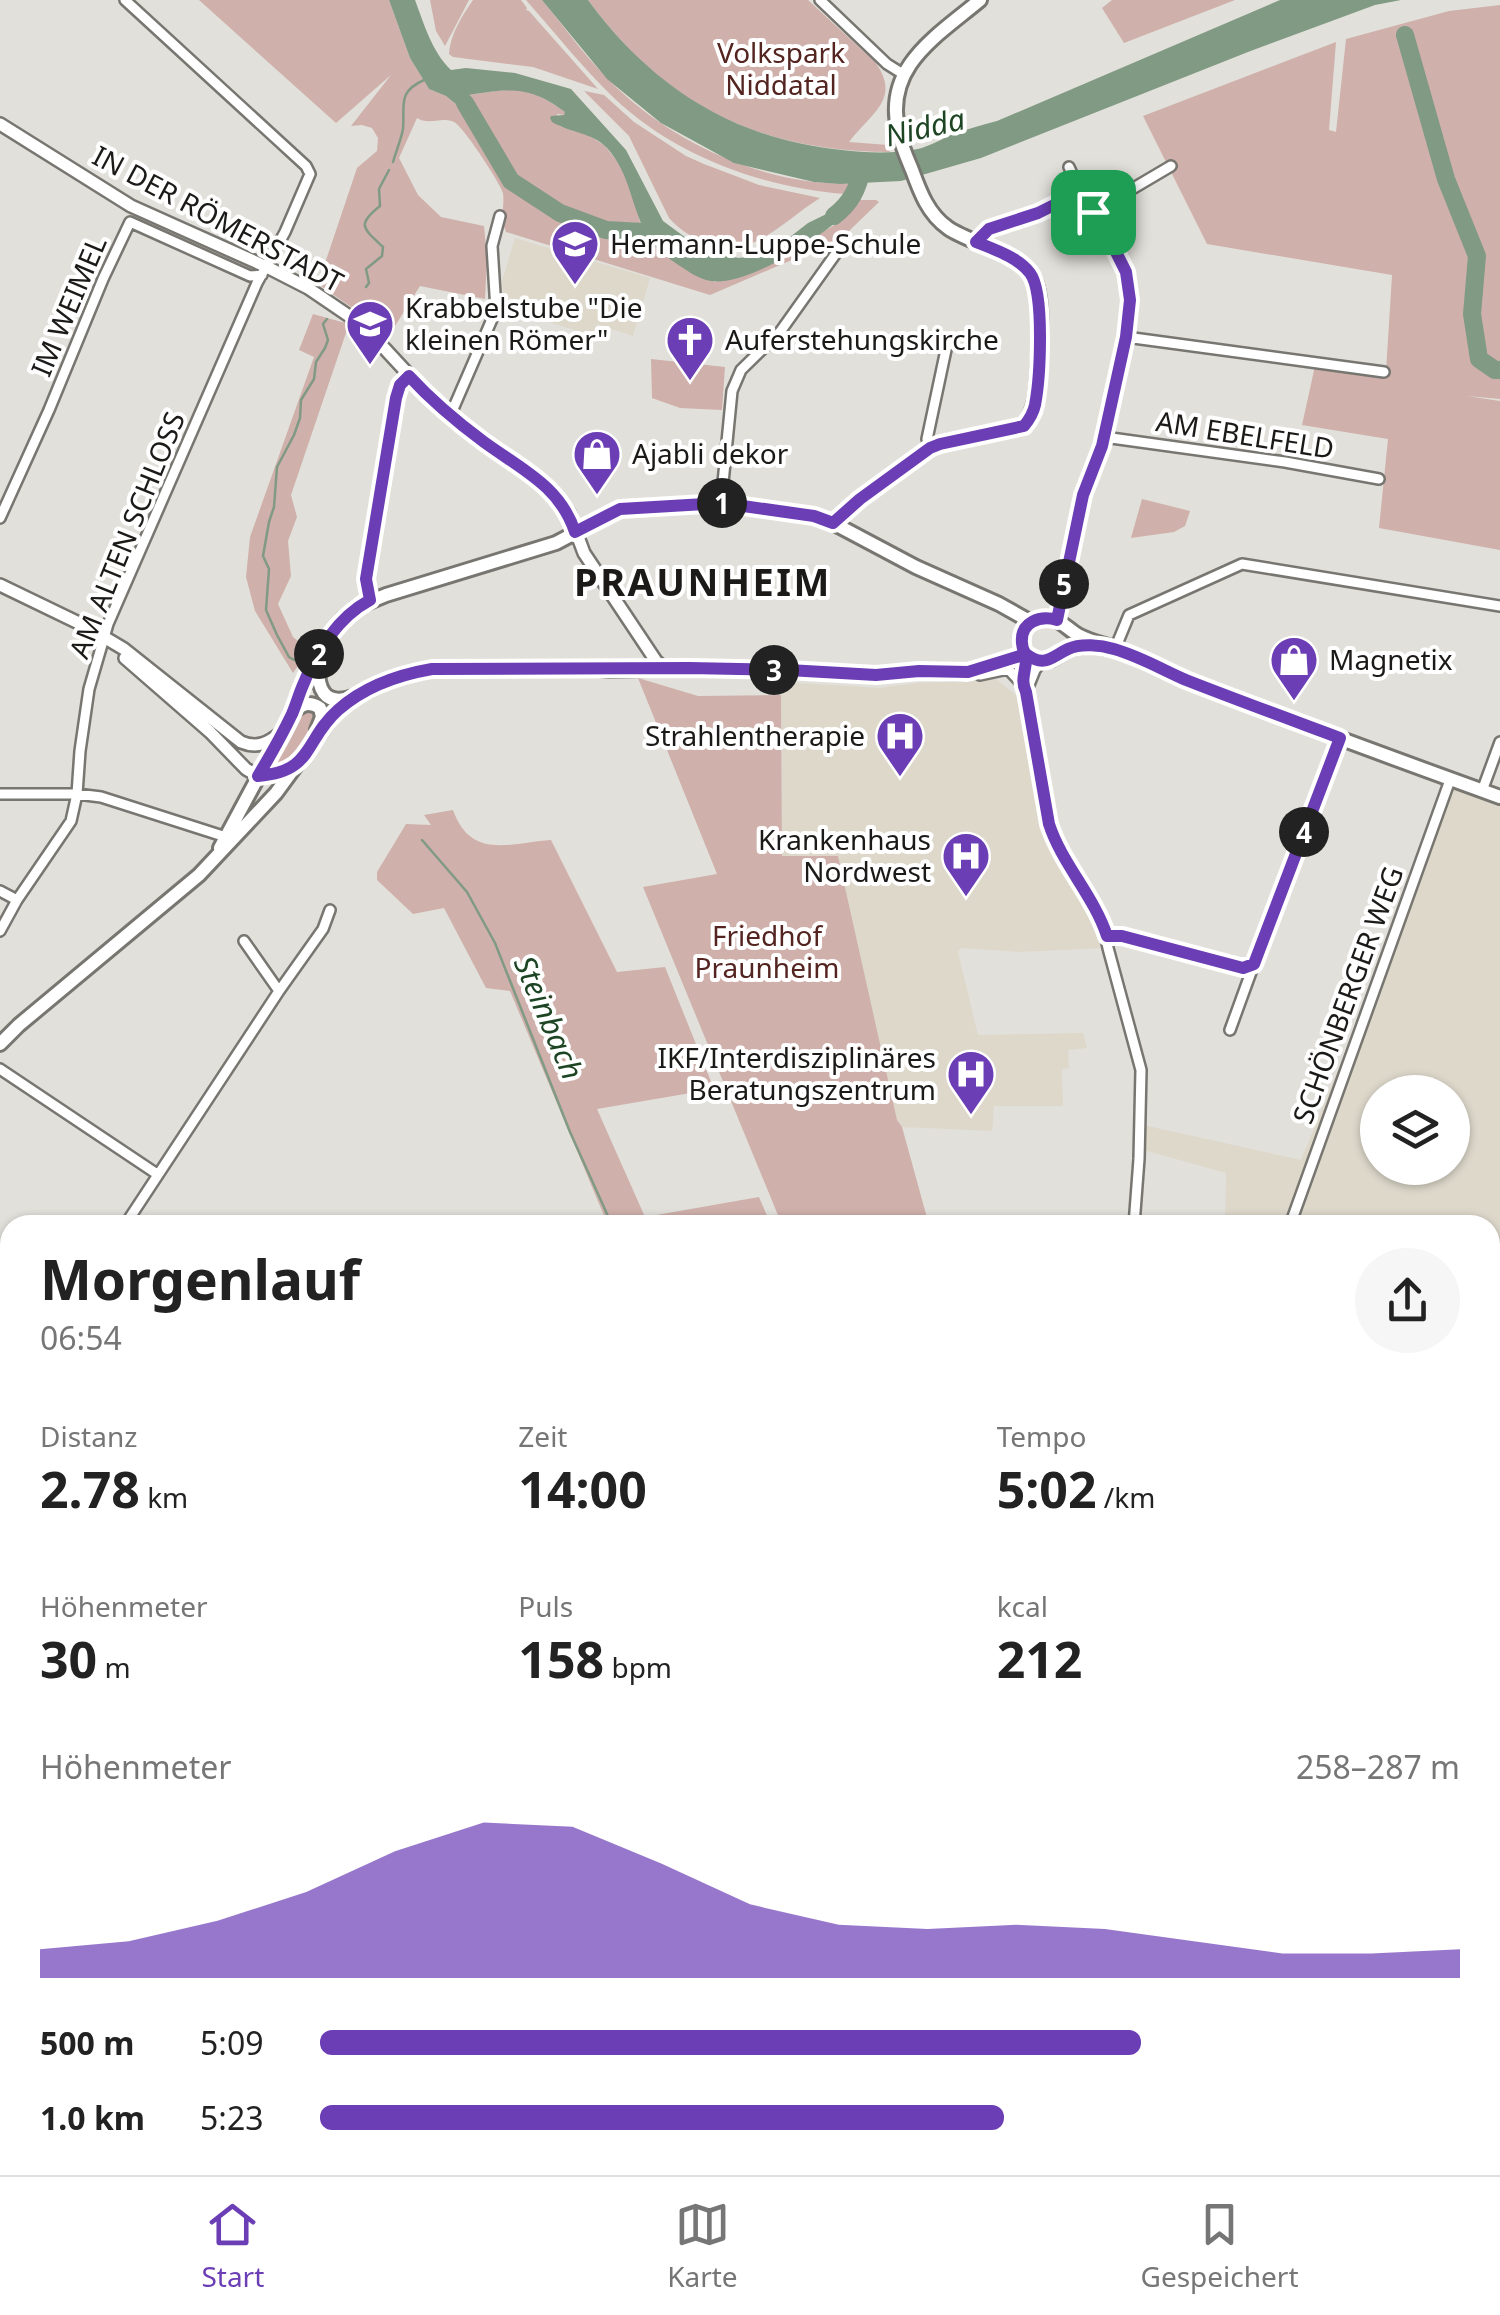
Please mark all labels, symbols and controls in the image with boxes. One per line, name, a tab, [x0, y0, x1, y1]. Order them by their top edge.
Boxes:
park label: Volkspark Niddatal	[717, 33, 845, 103]
water label: Nidda	[881, 97, 969, 156]
street label: IN DER RÖMERSTADT	[87, 136, 351, 300]
pin	[1051, 170, 1136, 255]
icon: arrive	[1066, 185, 1121, 240]
school or university icon: Hermann-Luppe-Schule	[549, 218, 601, 286]
place label: Hermann-Luppe-Schule	[610, 224, 921, 262]
street label: IM WEIMEL	[21, 230, 115, 382]
place label: Krabbelstube "Die kleinen Römer"	[405, 288, 643, 358]
school or university icon: Krabbelstube "Die kleinen Römer"	[344, 298, 396, 366]
church icon: Auferstehungskirche	[664, 314, 716, 382]
place label: Auferstehungskirche	[725, 320, 999, 358]
street label: AM EBELFELD	[1153, 401, 1337, 467]
street label: AM ALTEN SCHLOSS	[59, 406, 193, 664]
shop icon: Ajabli dekor	[571, 428, 623, 496]
place label: Ajabli dekor	[632, 434, 789, 472]
pin: 1	[697, 478, 747, 528]
text: 1	[714, 484, 730, 522]
district label: PRAUNHEIM	[574, 555, 832, 607]
pin: 5	[1039, 559, 1089, 609]
text: 5	[1056, 565, 1072, 603]
pin: 2	[294, 629, 344, 679]
shop icon: Magnetix	[1268, 634, 1320, 702]
text: 2	[311, 635, 327, 673]
place label: Magnetix	[1329, 640, 1453, 678]
pin: 3	[749, 645, 799, 695]
text: 3	[766, 651, 782, 689]
hospital icon: Strahlentherapie	[874, 710, 926, 778]
place label: Strahlentherapie	[645, 716, 865, 754]
pin: 4	[1279, 807, 1329, 857]
text: 4	[1296, 813, 1312, 851]
place label: Krankenhaus Nordwest	[758, 820, 931, 890]
hospital icon: Krankenhaus Nordwest	[940, 830, 992, 898]
street label: SCHÖNBERGER WEG	[1283, 861, 1411, 1128]
park label: Friedhof Praunheim	[695, 916, 839, 986]
water label: Steinbach	[505, 949, 594, 1086]
place label: IKF/Interdisziplinäres Beratungszentrum	[657, 1038, 936, 1108]
hospital icon: IKF/Interdisziplinäres Beratungszentrum	[945, 1048, 997, 1116]
map controls	[1360, 1075, 1470, 1185]
button: layers	[1360, 1075, 1470, 1185]
text: Morgenlauf	[40, 1241, 360, 1316]
button: share	[1355, 1248, 1460, 1353]
text: 06:54	[40, 1316, 122, 1359]
text: Distanz	[40, 1417, 137, 1455]
text: Zeit	[518, 1417, 567, 1455]
text: Tempo	[997, 1417, 1086, 1455]
text: 2.78	[40, 1455, 140, 1523]
text: 14:00	[518, 1455, 647, 1523]
text: 5:02	[997, 1455, 1097, 1523]
text: km	[140, 1478, 188, 1516]
text: /km	[1097, 1478, 1155, 1516]
text: Höhenmeter	[40, 1587, 208, 1625]
text: Puls	[518, 1587, 573, 1625]
text: kcal	[997, 1587, 1048, 1625]
text: 30	[40, 1625, 97, 1693]
text: 158	[518, 1625, 604, 1693]
text: 212	[997, 1625, 1082, 1693]
text: m	[97, 1648, 131, 1686]
text: bpm	[604, 1648, 672, 1686]
text: Höhenmeter	[40, 1745, 231, 1788]
text: 258–287 m	[1296, 1745, 1460, 1788]
text: 500 m	[40, 2021, 134, 2064]
text: 5:09	[200, 2021, 264, 2064]
text: 1.0 km	[40, 2096, 145, 2139]
text: 5:23	[200, 2096, 264, 2139]
tab: Start	[201, 2197, 264, 2295]
tab: Karte	[667, 2197, 738, 2295]
tab: Gespeichert	[1141, 2197, 1299, 2295]

